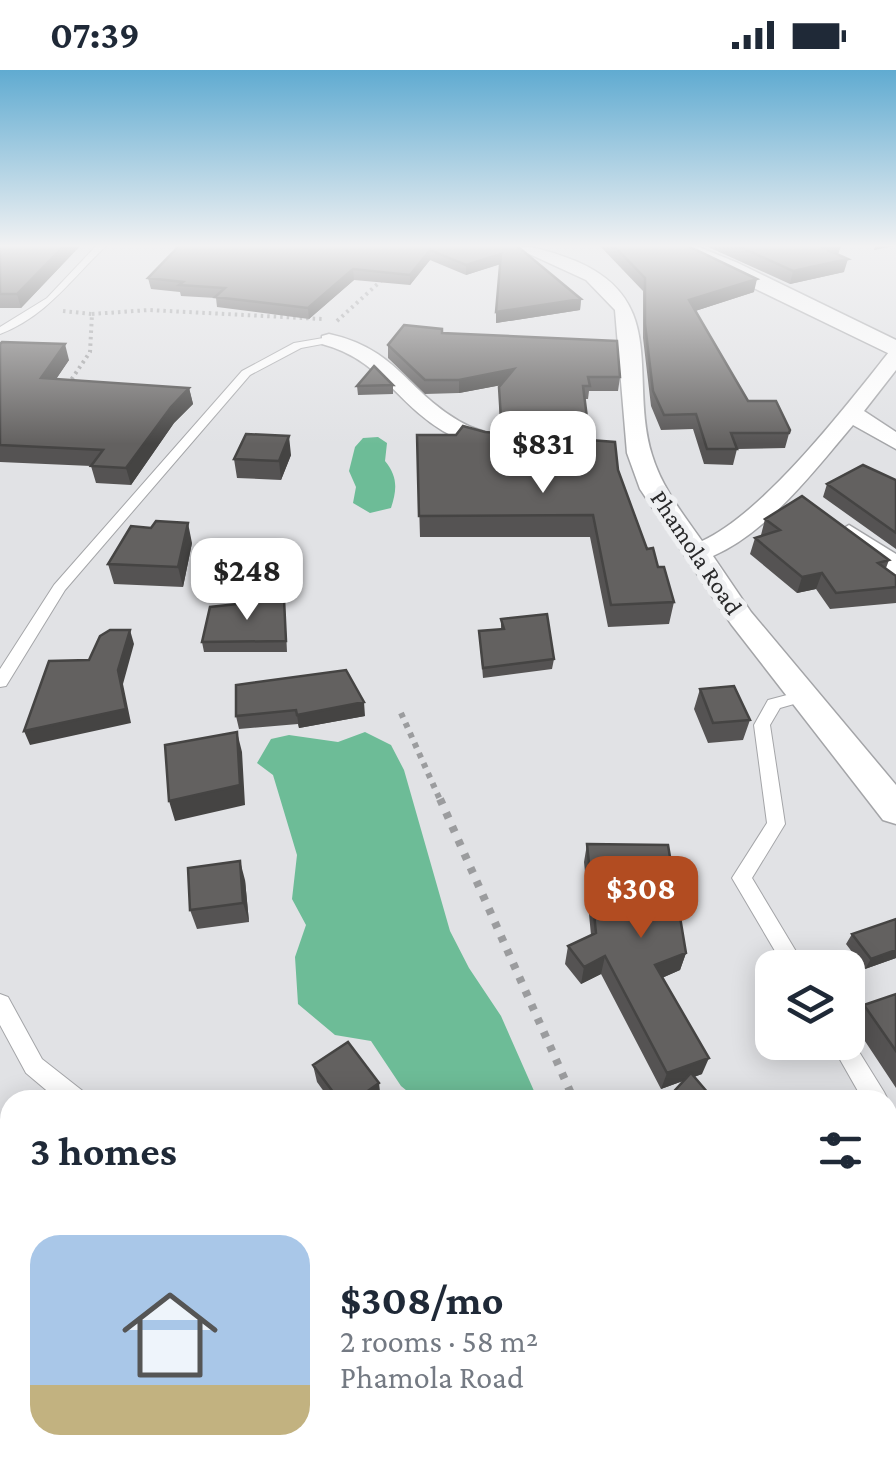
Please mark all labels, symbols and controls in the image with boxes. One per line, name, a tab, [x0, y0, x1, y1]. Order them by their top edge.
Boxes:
text: 07:39	[50, 14, 140, 56]
pin: $831	[484, 411, 602, 496]
text: $831	[512, 425, 574, 461]
street label: Phamola Road	[645, 485, 748, 619]
pin: $248	[188, 538, 306, 623]
text: $248	[213, 552, 281, 588]
pin: $308	[582, 856, 700, 941]
text: $308	[606, 870, 676, 906]
map controls	[755, 950, 865, 1060]
button: layers	[755, 950, 865, 1060]
icon: filters	[813, 1123, 868, 1178]
text: 3 homes	[30, 1127, 177, 1174]
icon: home	[110, 1275, 230, 1395]
text: $308/mo	[340, 1276, 504, 1323]
text: 2 rooms · 58 m²	[340, 1323, 538, 1359]
text: Phamola Road	[340, 1359, 524, 1395]

